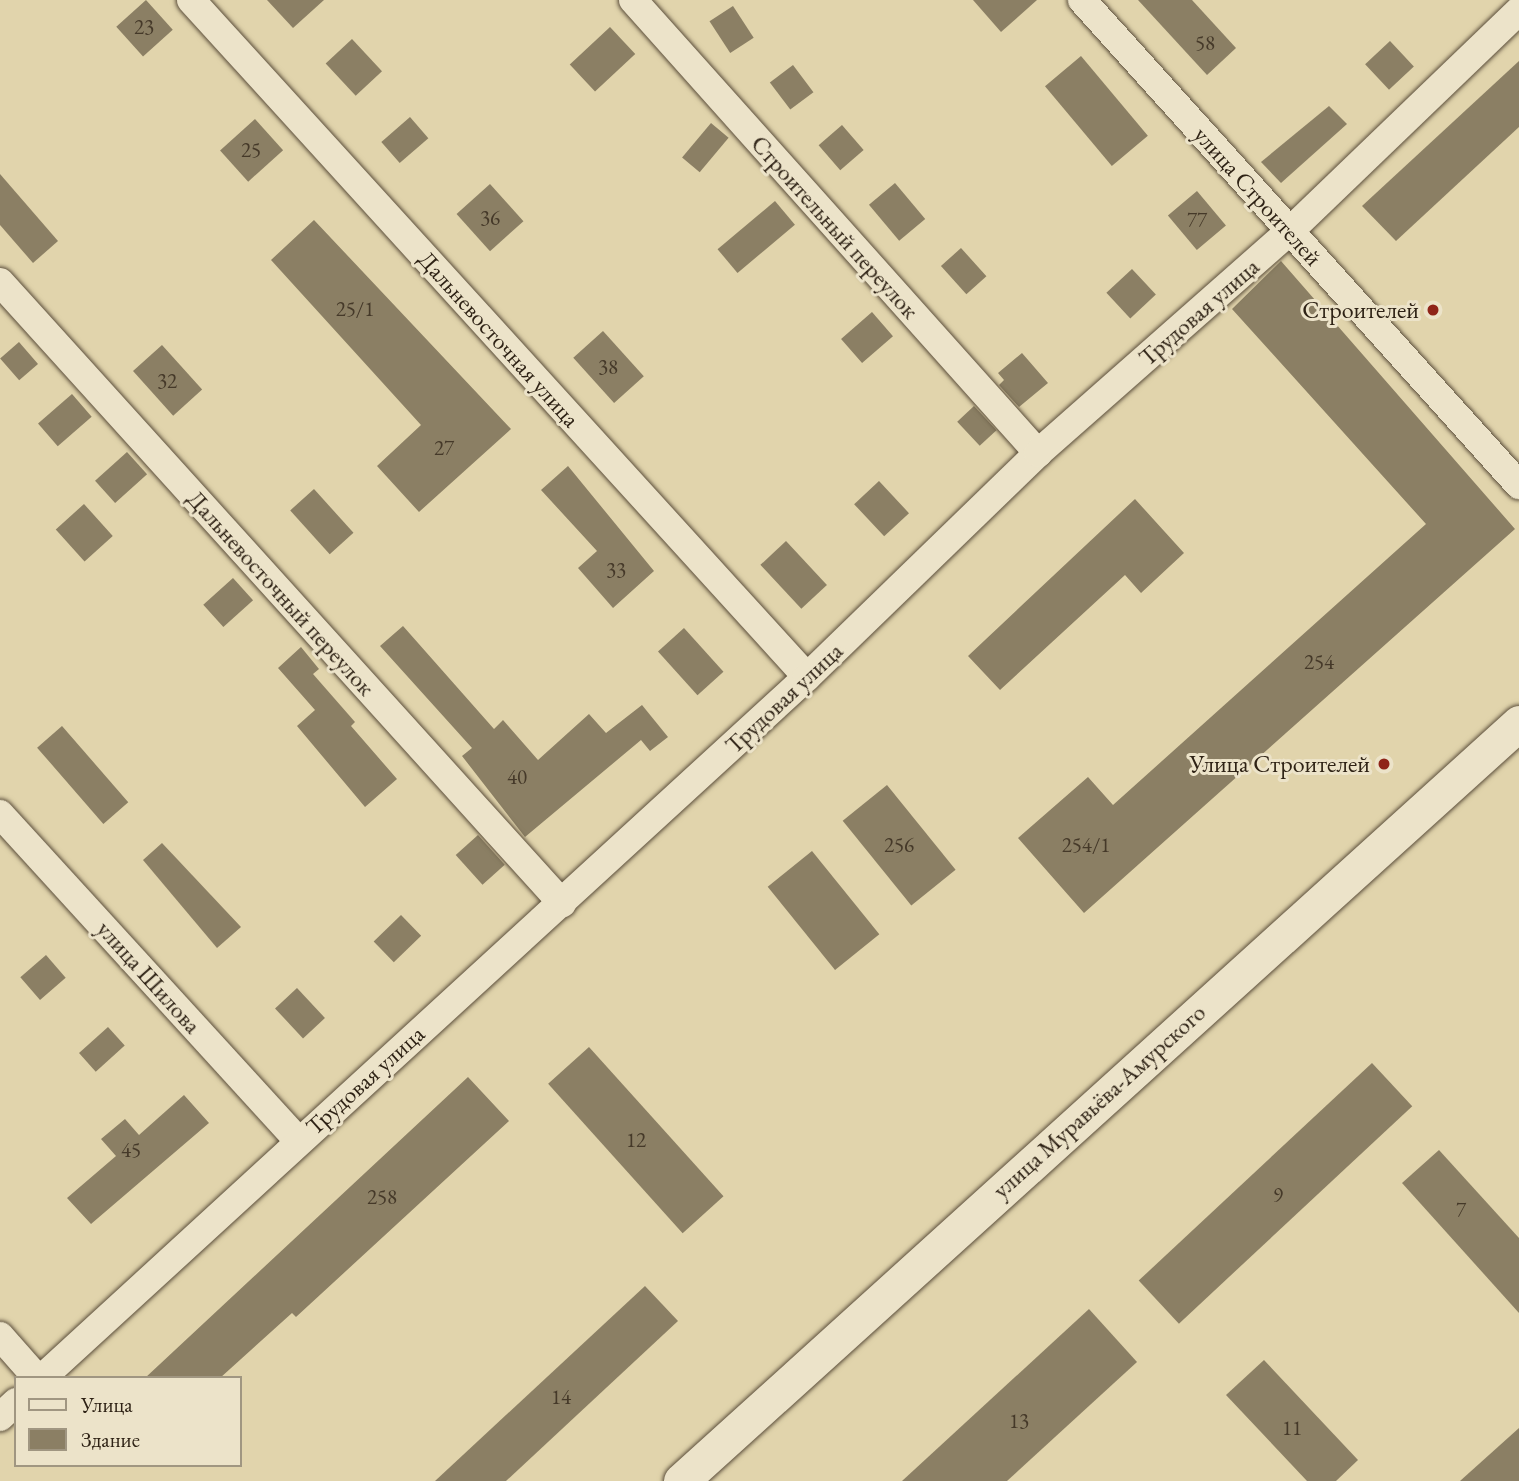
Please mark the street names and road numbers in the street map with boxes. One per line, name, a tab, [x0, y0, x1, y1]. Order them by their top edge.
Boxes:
street label: улица Строителей	[1188, 120, 1328, 272]
street label: Строительный переулок	[745, 129, 925, 325]
street label: Дальневосточная улица	[412, 245, 586, 433]
street label: Трудовая улица	[1133, 252, 1265, 372]
street label: Дальневосточный переулок	[181, 484, 381, 702]
street label: Трудовая улица	[719, 636, 849, 760]
street label: улица Шилова	[91, 915, 207, 1039]
street label: улица Муравьёва-Амурского	[987, 998, 1211, 1204]
street label: Трудовая улица	[300, 1019, 430, 1141]

